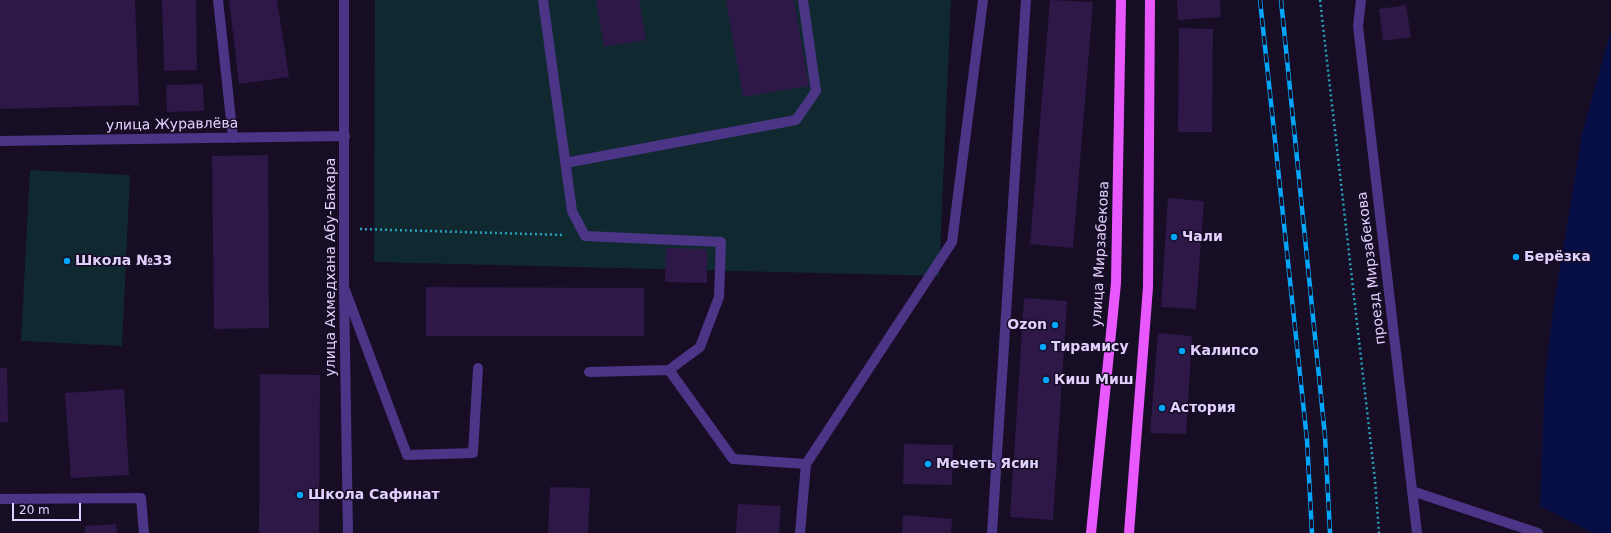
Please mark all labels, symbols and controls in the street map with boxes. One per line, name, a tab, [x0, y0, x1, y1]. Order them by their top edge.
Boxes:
street label: улица Журавлёва	[106, 115, 238, 135]
street label: улица Ахмедхана Абу-Бакара	[323, 158, 339, 376]
street label: улица Мирзабекова	[1089, 181, 1113, 327]
street label: проезд Мирзабекова	[1354, 191, 1390, 345]
place label: Чали	[1182, 229, 1223, 245]
marker: Чали	[1169, 232, 1179, 242]
place label: Берёзка	[1524, 249, 1591, 265]
marker: Берёзка	[1511, 252, 1521, 262]
place label: Школа №33	[75, 253, 172, 269]
marker: Школа №33	[62, 256, 72, 266]
place label: Ozon	[1007, 317, 1047, 333]
marker: Ozon	[1050, 320, 1060, 330]
place label: Тирамису	[1051, 339, 1129, 355]
marker: Тирамису	[1038, 342, 1048, 352]
place label: Калипсо	[1190, 343, 1259, 359]
marker: Калипсо	[1177, 346, 1187, 356]
place label: Киш Миш	[1054, 372, 1134, 388]
marker: Киш Миш	[1041, 375, 1051, 385]
place label: Астория	[1170, 400, 1236, 416]
marker: Астория	[1157, 403, 1167, 413]
place label: Мечеть Ясин	[936, 456, 1039, 472]
marker: Мечеть Ясин	[923, 459, 933, 469]
place label: Школа Сафинат	[308, 487, 440, 503]
marker: Школа Сафинат	[295, 490, 305, 500]
scale bar	[14, 495, 83, 521]
text: 20 m	[19, 503, 50, 517]

